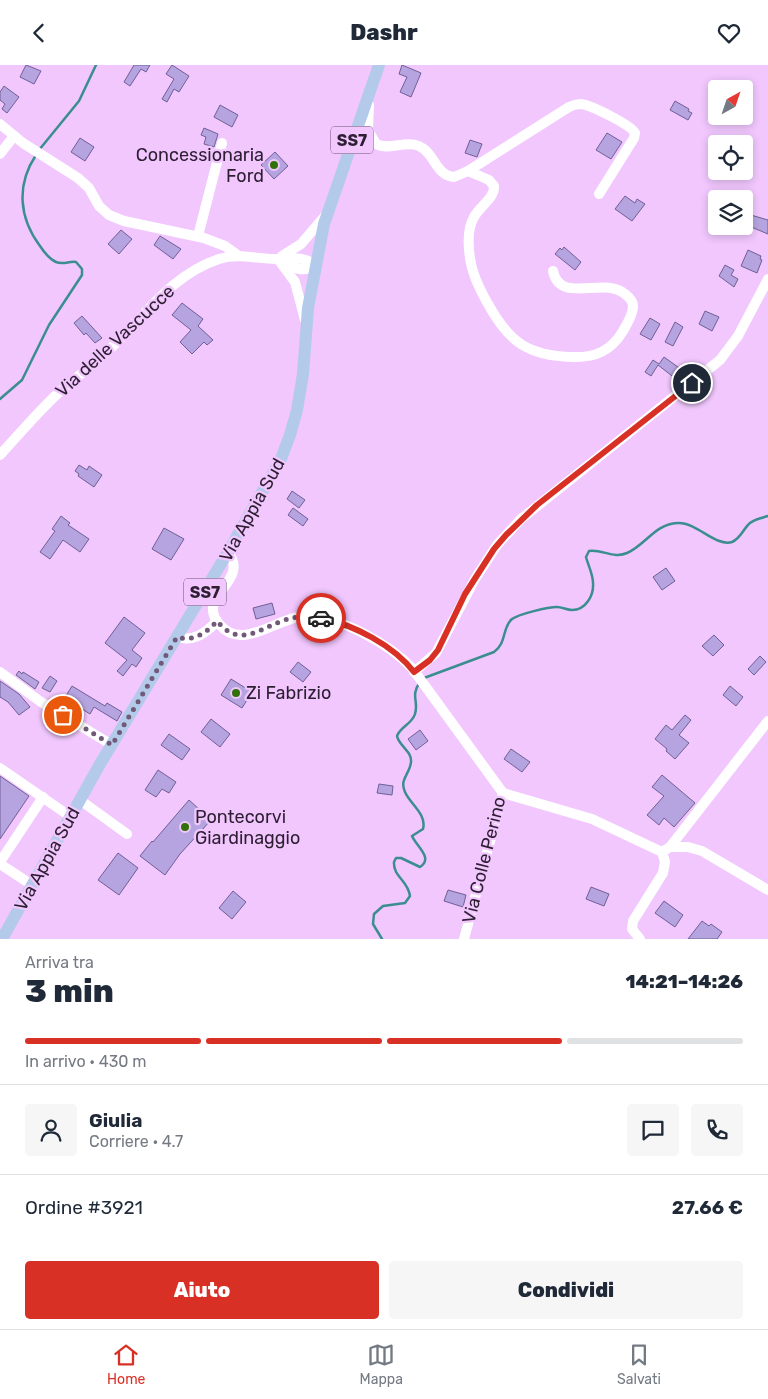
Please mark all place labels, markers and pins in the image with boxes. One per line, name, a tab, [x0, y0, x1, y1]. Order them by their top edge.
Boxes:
place label: Concessionaria Ford	[136, 144, 264, 187]
marker: Concessionaria Ford	[268, 159, 280, 171]
pin	[671, 362, 713, 404]
place label: Zi Fabrizio	[246, 682, 331, 704]
marker: Zi Fabrizio	[230, 687, 242, 699]
pin	[42, 694, 84, 736]
place label: Pontecorvi Giardinaggio	[195, 806, 300, 849]
marker: Pontecorvi Giardinaggio	[179, 821, 191, 833]

